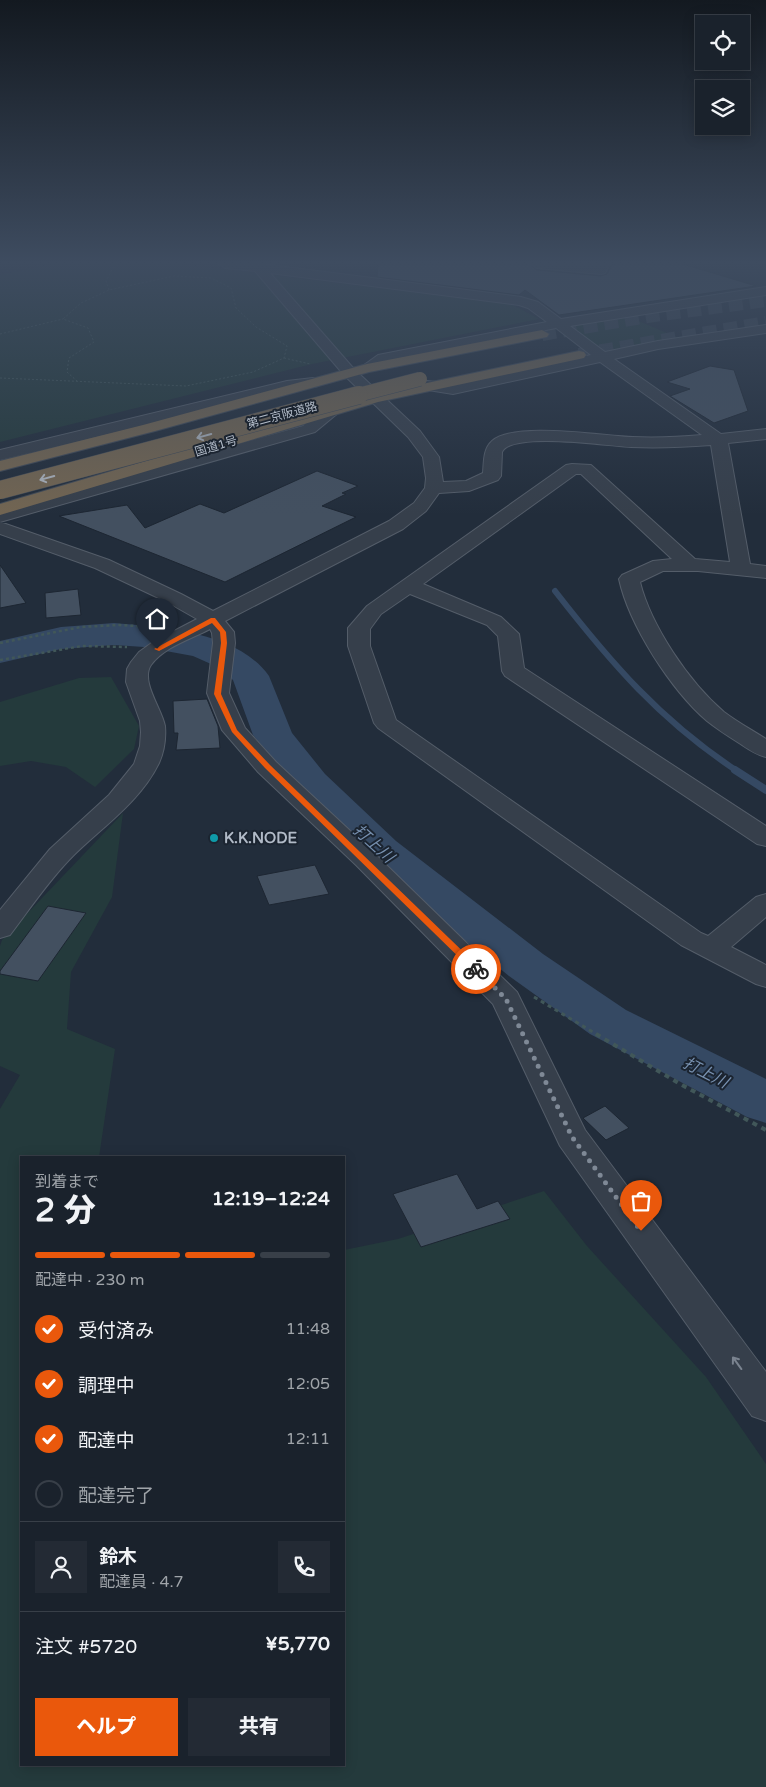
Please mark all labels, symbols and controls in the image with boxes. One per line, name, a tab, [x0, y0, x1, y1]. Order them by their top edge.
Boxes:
map controls	[695, 15, 750, 135]
button: locate	[695, 15, 750, 70]
button: layers	[695, 80, 750, 135]
street label: 第二京阪道路	[245, 399, 319, 431]
one-way arrow	[197, 431, 213, 441]
street label: 国道1号	[193, 433, 239, 459]
one-way arrow	[40, 473, 56, 483]
pin	[136, 598, 178, 649]
icon: home	[143, 605, 171, 633]
water label: 打上川	[349, 820, 399, 869]
place label: K.K.NODE	[224, 829, 297, 847]
marker: K.K.NODE	[208, 832, 220, 844]
courier	[451, 944, 501, 994]
icon: bike	[462, 955, 490, 983]
water label: 打上川	[680, 1053, 733, 1094]
text: 到着まで	[35, 1172, 99, 1192]
pin	[620, 1180, 662, 1231]
icon: bag	[627, 1187, 655, 1215]
text: 12:19–12:24	[212, 1188, 330, 1210]
text: 2 分	[35, 1192, 95, 1230]
text: 配達中 · 230 m	[35, 1270, 144, 1290]
icon: check	[35, 1315, 63, 1343]
text: 11:48	[286, 1319, 330, 1339]
text: 受付済み	[78, 1320, 154, 1342]
one-way arrow	[732, 1356, 742, 1370]
icon: check	[35, 1370, 63, 1398]
text: 12:05	[286, 1374, 330, 1394]
text: 調理中	[78, 1375, 135, 1397]
icon: check	[35, 1425, 63, 1453]
text: 12:11	[286, 1429, 330, 1449]
text: 配達中	[78, 1430, 135, 1452]
text: 配達完了	[78, 1485, 154, 1507]
button: person	[35, 1541, 87, 1593]
button: phone	[278, 1541, 330, 1593]
text: 鈴木	[99, 1546, 137, 1568]
text: 配達員 · 4.7	[99, 1572, 184, 1592]
text: ¥5,770	[265, 1633, 330, 1655]
text: 注文 #5720	[35, 1636, 137, 1658]
button: ヘルプ	[35, 1698, 178, 1756]
button: 共有	[188, 1698, 330, 1756]

